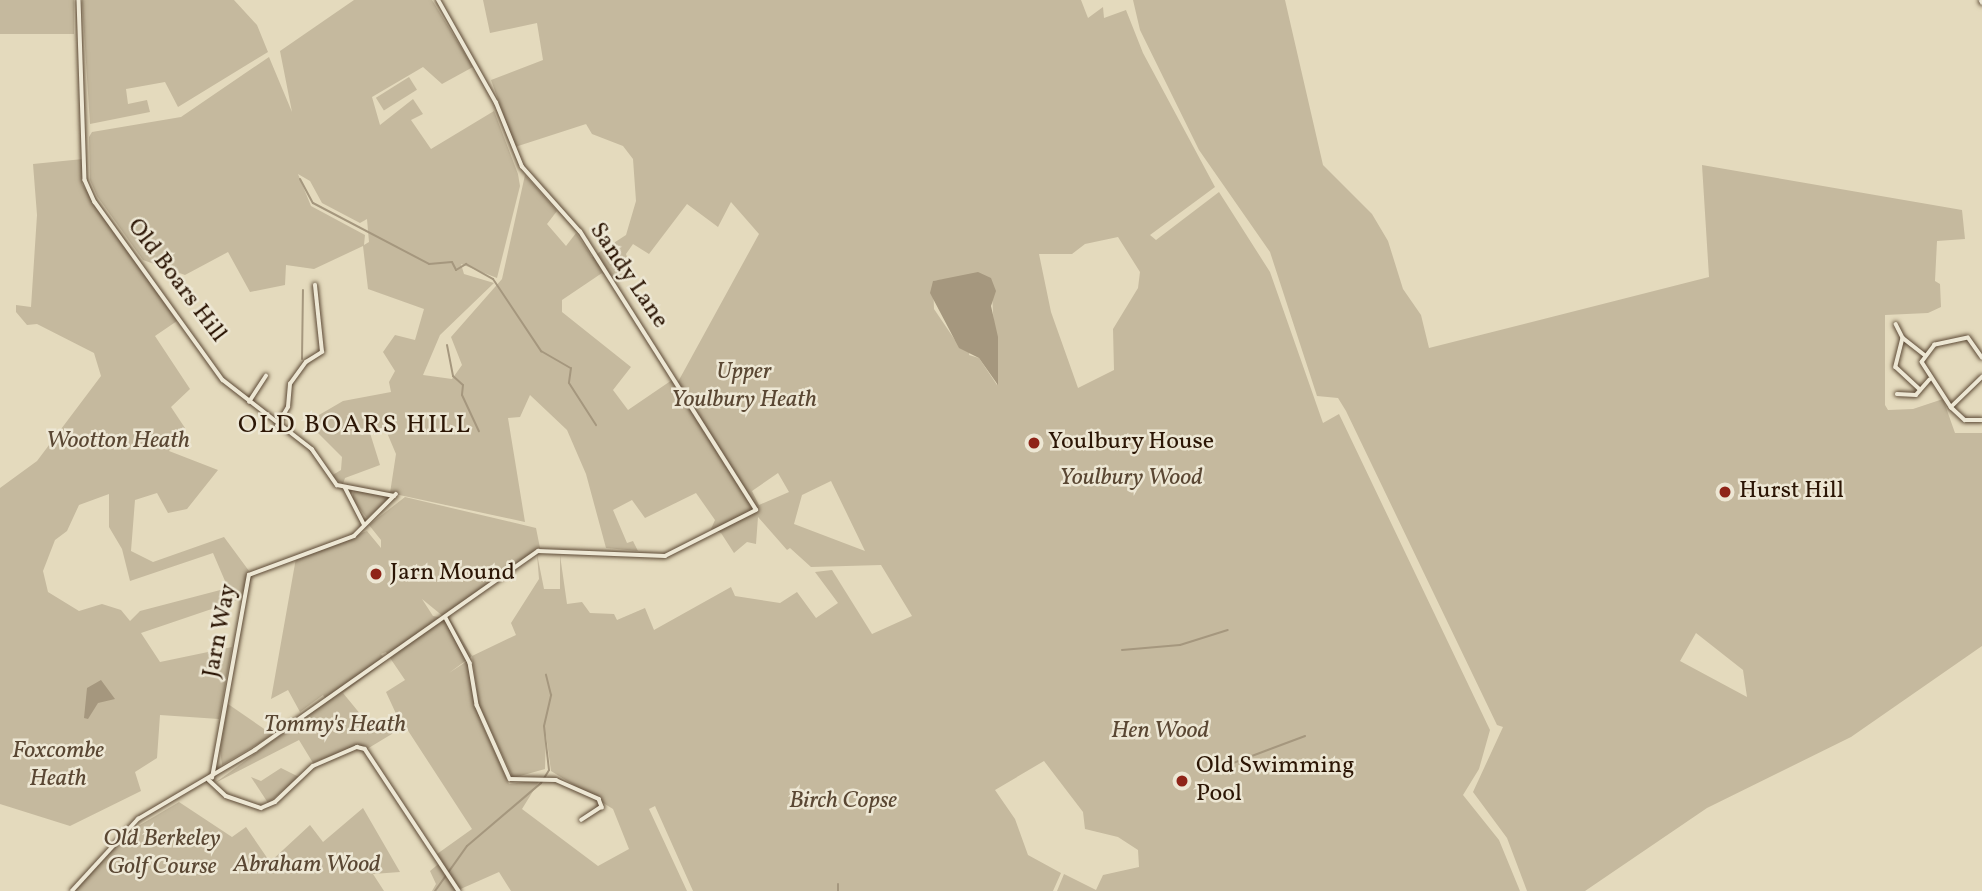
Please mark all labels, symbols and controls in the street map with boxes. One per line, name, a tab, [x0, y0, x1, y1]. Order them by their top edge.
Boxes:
street label: Old Boars Hill	[120, 213, 232, 349]
street label: Sandy Lane	[582, 217, 674, 335]
park label: Upper Youlbury Heath	[671, 359, 817, 415]
district label: OLD BOARS HILL	[240, 410, 470, 442]
park label: Wootton Heath	[46, 428, 190, 456]
place label: Youlbury House	[1048, 429, 1215, 457]
marker: Youlbury House	[1026, 435, 1042, 451]
park label: Youlbury Wood	[1059, 465, 1203, 493]
place label: Hurst Hill	[1739, 478, 1844, 506]
marker: Hurst Hill	[1717, 484, 1733, 500]
place label: Jarn Mound	[390, 560, 515, 588]
marker: Jarn Mound	[368, 566, 384, 582]
street label: Jarn Way	[198, 581, 244, 681]
park label: Tommy's Heath	[264, 712, 406, 740]
park label: Hen Wood	[1111, 718, 1209, 746]
park label: Foxcombe Heath	[12, 738, 104, 794]
place label: Old Swimming Pool	[1196, 753, 1354, 809]
marker: Old Swimming Pool	[1174, 773, 1190, 789]
park label: Birch Copse	[789, 788, 897, 816]
park label: Old Berkeley Golf Course	[103, 826, 221, 882]
park label: Abraham Wood	[233, 852, 381, 880]

